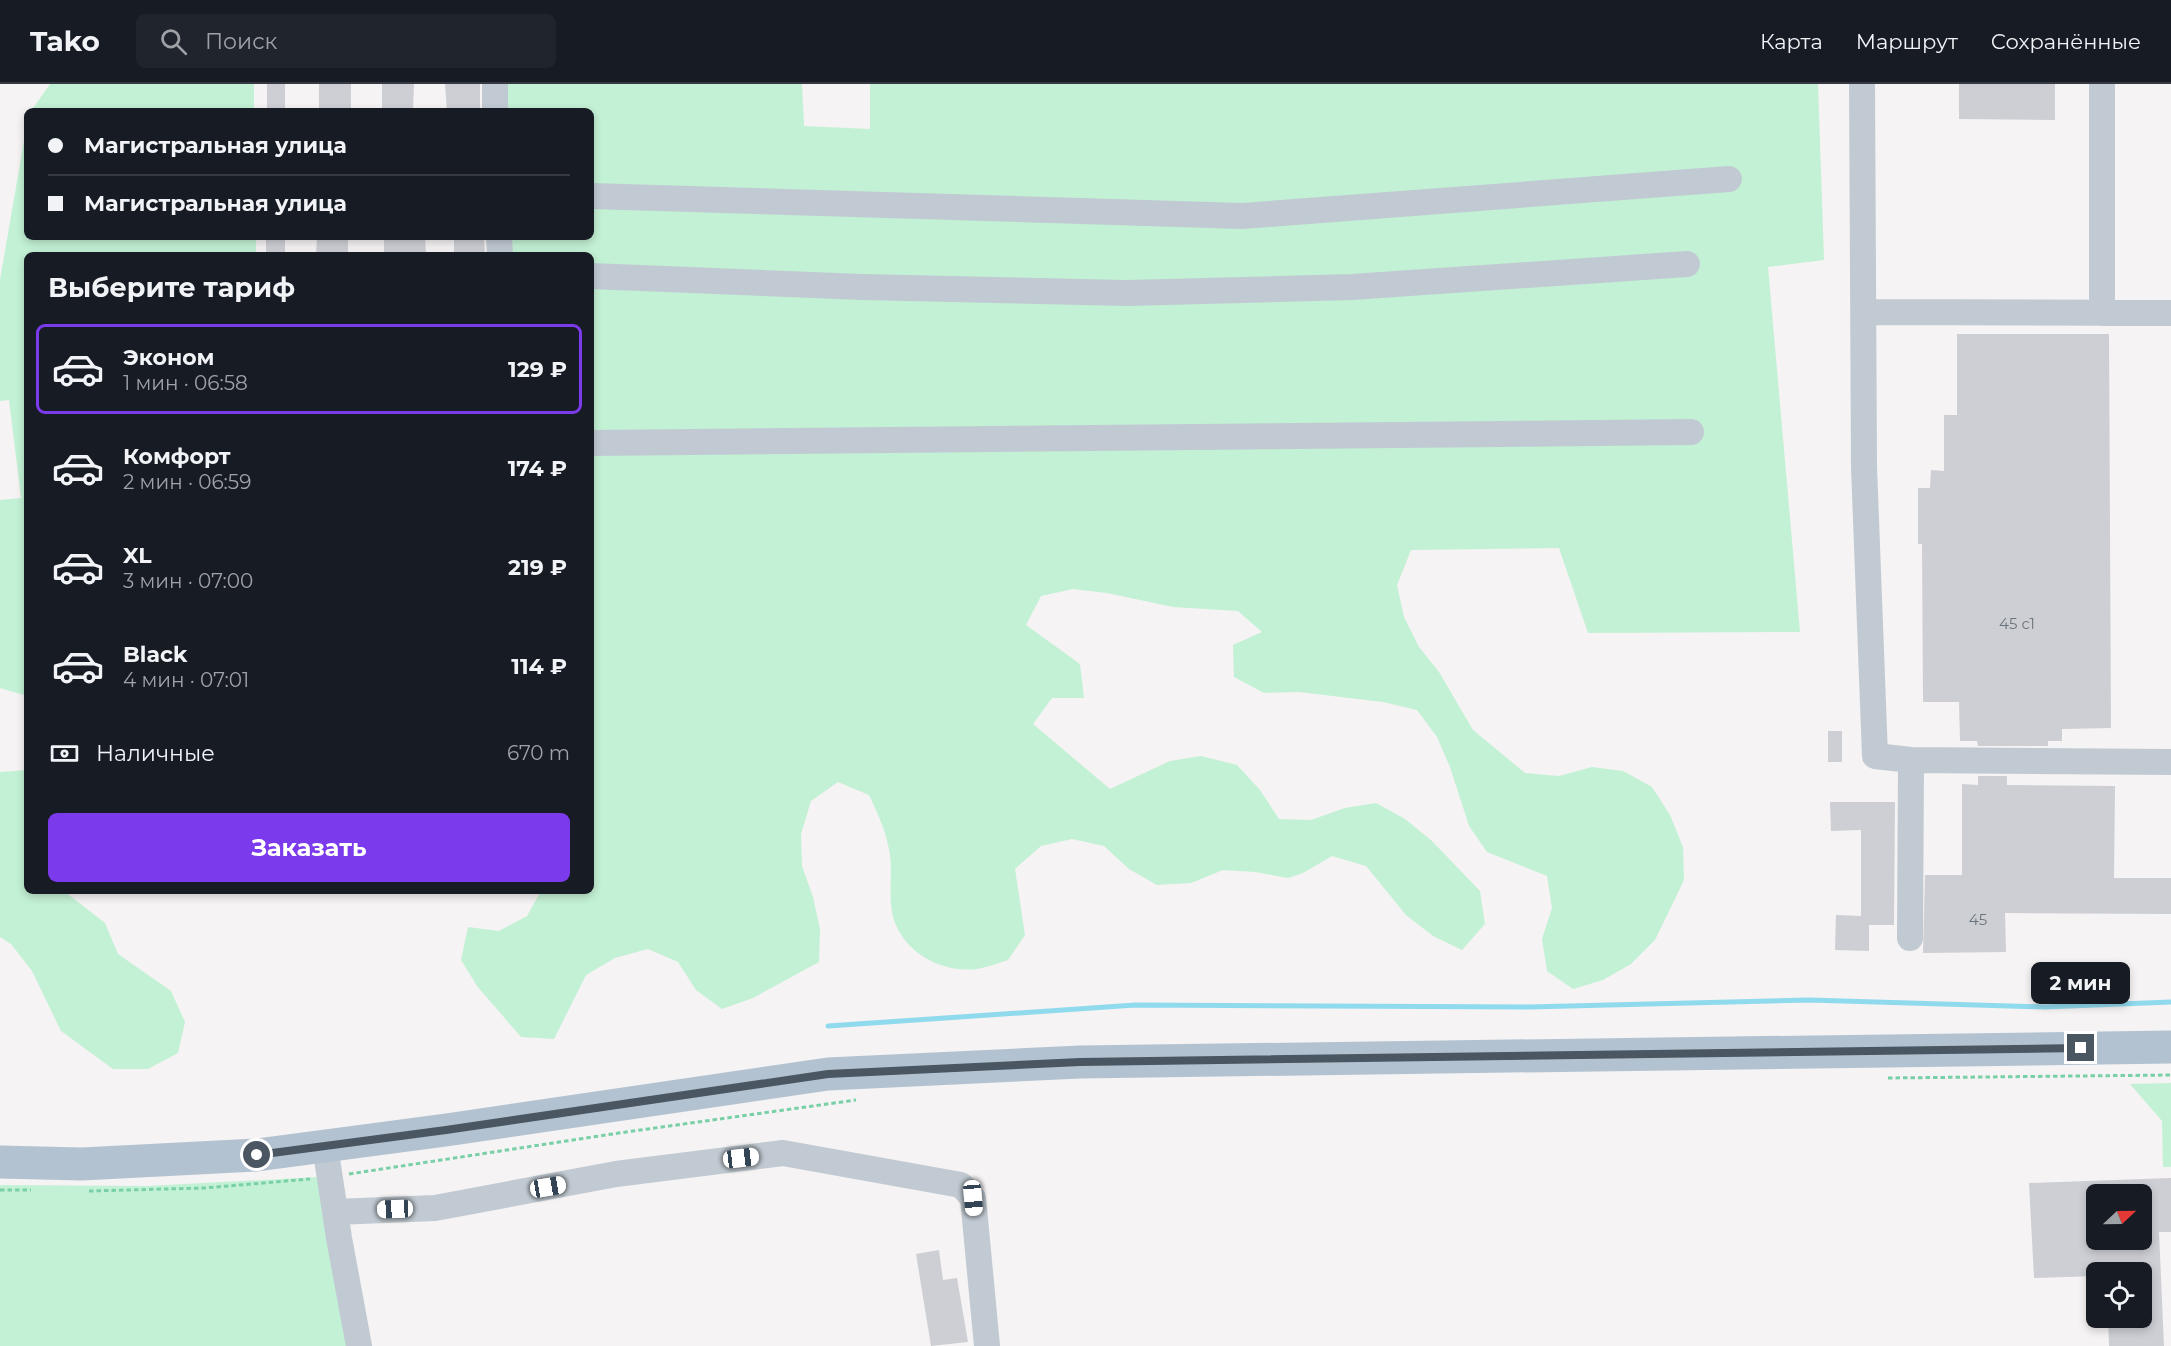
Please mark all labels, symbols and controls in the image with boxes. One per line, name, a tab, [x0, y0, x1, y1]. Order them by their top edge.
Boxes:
search box	[136, 14, 556, 68]
text: Tako	[30, 24, 100, 58]
icon: search	[157, 25, 190, 58]
text: Поиск	[205, 28, 277, 55]
text: Карта	[1760, 29, 1823, 54]
text: Маршрут	[1856, 29, 1958, 54]
text: Сохранённые	[1991, 29, 2141, 54]
text: Магистральная улица	[84, 132, 347, 159]
text: Магистральная улица	[84, 190, 347, 217]
text: Выберите тариф	[48, 271, 295, 304]
icon: car	[51, 342, 105, 396]
text: Эконом	[123, 344, 214, 371]
text: 129 ₽	[508, 356, 567, 383]
text: 1 мин · 06:58	[123, 371, 248, 395]
icon: car	[51, 441, 105, 495]
text: Комфорт	[123, 443, 231, 470]
text: 174 ₽	[508, 455, 567, 482]
text: 2 мин · 06:59	[123, 470, 251, 494]
icon: car	[51, 540, 105, 594]
text: XL	[123, 542, 152, 569]
text: 219 ₽	[508, 554, 567, 581]
text: 3 мин · 07:00	[123, 569, 253, 593]
house number: 45 с1	[1999, 614, 2035, 633]
icon: car	[51, 639, 105, 693]
text: Black	[123, 641, 187, 668]
text: 114 ₽	[511, 653, 567, 680]
text: 4 мин · 07:01	[123, 668, 249, 692]
icon: cash	[48, 737, 81, 770]
text: Наличные	[96, 740, 215, 767]
text: 670 m	[507, 741, 570, 765]
button: Заказать	[48, 813, 570, 882]
house number: 45	[1969, 910, 1987, 929]
callout: 2 мин	[2032, 961, 2130, 1003]
text: 2 мин	[2050, 971, 2111, 995]
route end	[2067, 1034, 2094, 1061]
route start	[243, 1141, 270, 1168]
car	[722, 1147, 760, 1169]
car	[529, 1175, 567, 1199]
car	[962, 1179, 984, 1217]
north arrow	[2086, 1184, 2152, 1250]
map controls	[2086, 1184, 2152, 1328]
car	[377, 1199, 413, 1219]
button: locate	[2086, 1262, 2152, 1328]

